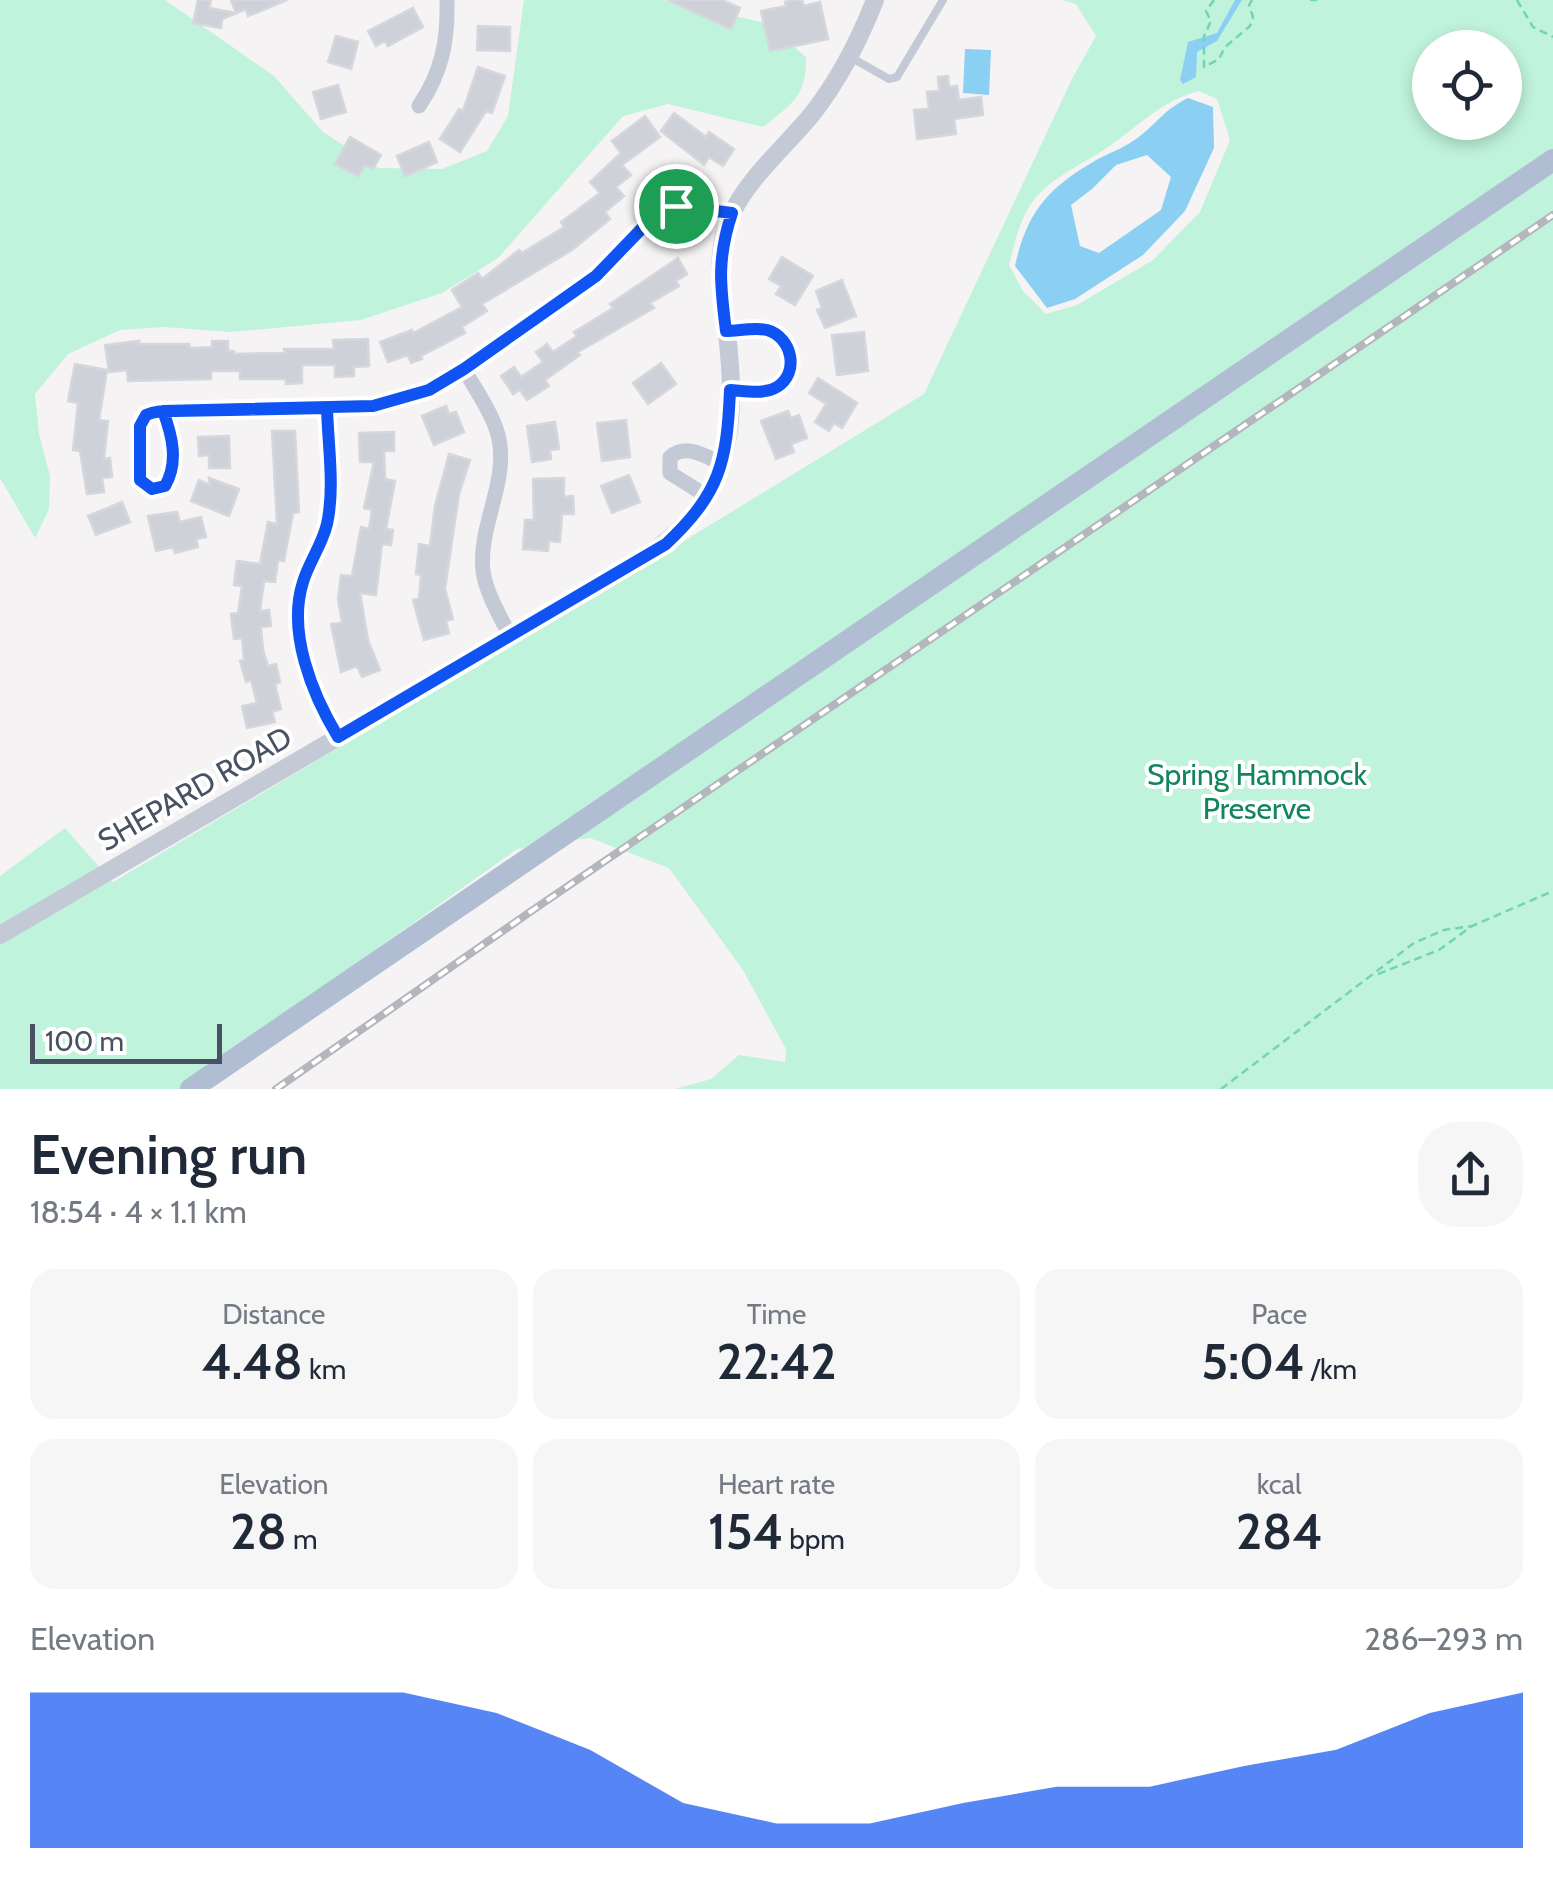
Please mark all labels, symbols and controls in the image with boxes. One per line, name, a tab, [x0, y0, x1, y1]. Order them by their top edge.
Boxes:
map controls	[1412, 30, 1522, 140]
button: locate	[1412, 30, 1522, 140]
pin	[634, 164, 719, 249]
icon: arrive	[649, 179, 704, 234]
street label: SHEPARD ROAD	[91, 718, 298, 859]
park label: Spring Hammock Preserve	[1147, 756, 1367, 827]
scale bar	[30, 1019, 222, 1064]
text: 100 m	[45, 1024, 124, 1058]
text: Evening run	[30, 1121, 307, 1188]
button: share	[1418, 1122, 1523, 1227]
text: 18:54 · 4 × 1.1 km	[30, 1192, 247, 1231]
text: Distance	[222, 1297, 325, 1331]
text: Time	[747, 1297, 806, 1331]
text: Pace	[1251, 1297, 1307, 1331]
text: 4.48	[201, 1331, 303, 1392]
text: 22:42	[716, 1331, 837, 1392]
text: 5:04	[1201, 1331, 1305, 1392]
text: km	[303, 1352, 346, 1386]
text: /km	[1305, 1352, 1357, 1386]
text: Elevation	[219, 1467, 329, 1501]
text: Heart rate	[718, 1467, 835, 1501]
text: kcal	[1257, 1467, 1302, 1501]
text: 28	[230, 1501, 287, 1562]
text: 154	[708, 1501, 783, 1562]
text: 284	[1236, 1501, 1323, 1562]
text: m	[287, 1522, 318, 1556]
text: bpm	[783, 1522, 845, 1556]
text: Elevation	[30, 1619, 155, 1658]
text: 286–293 m	[1364, 1619, 1523, 1658]

